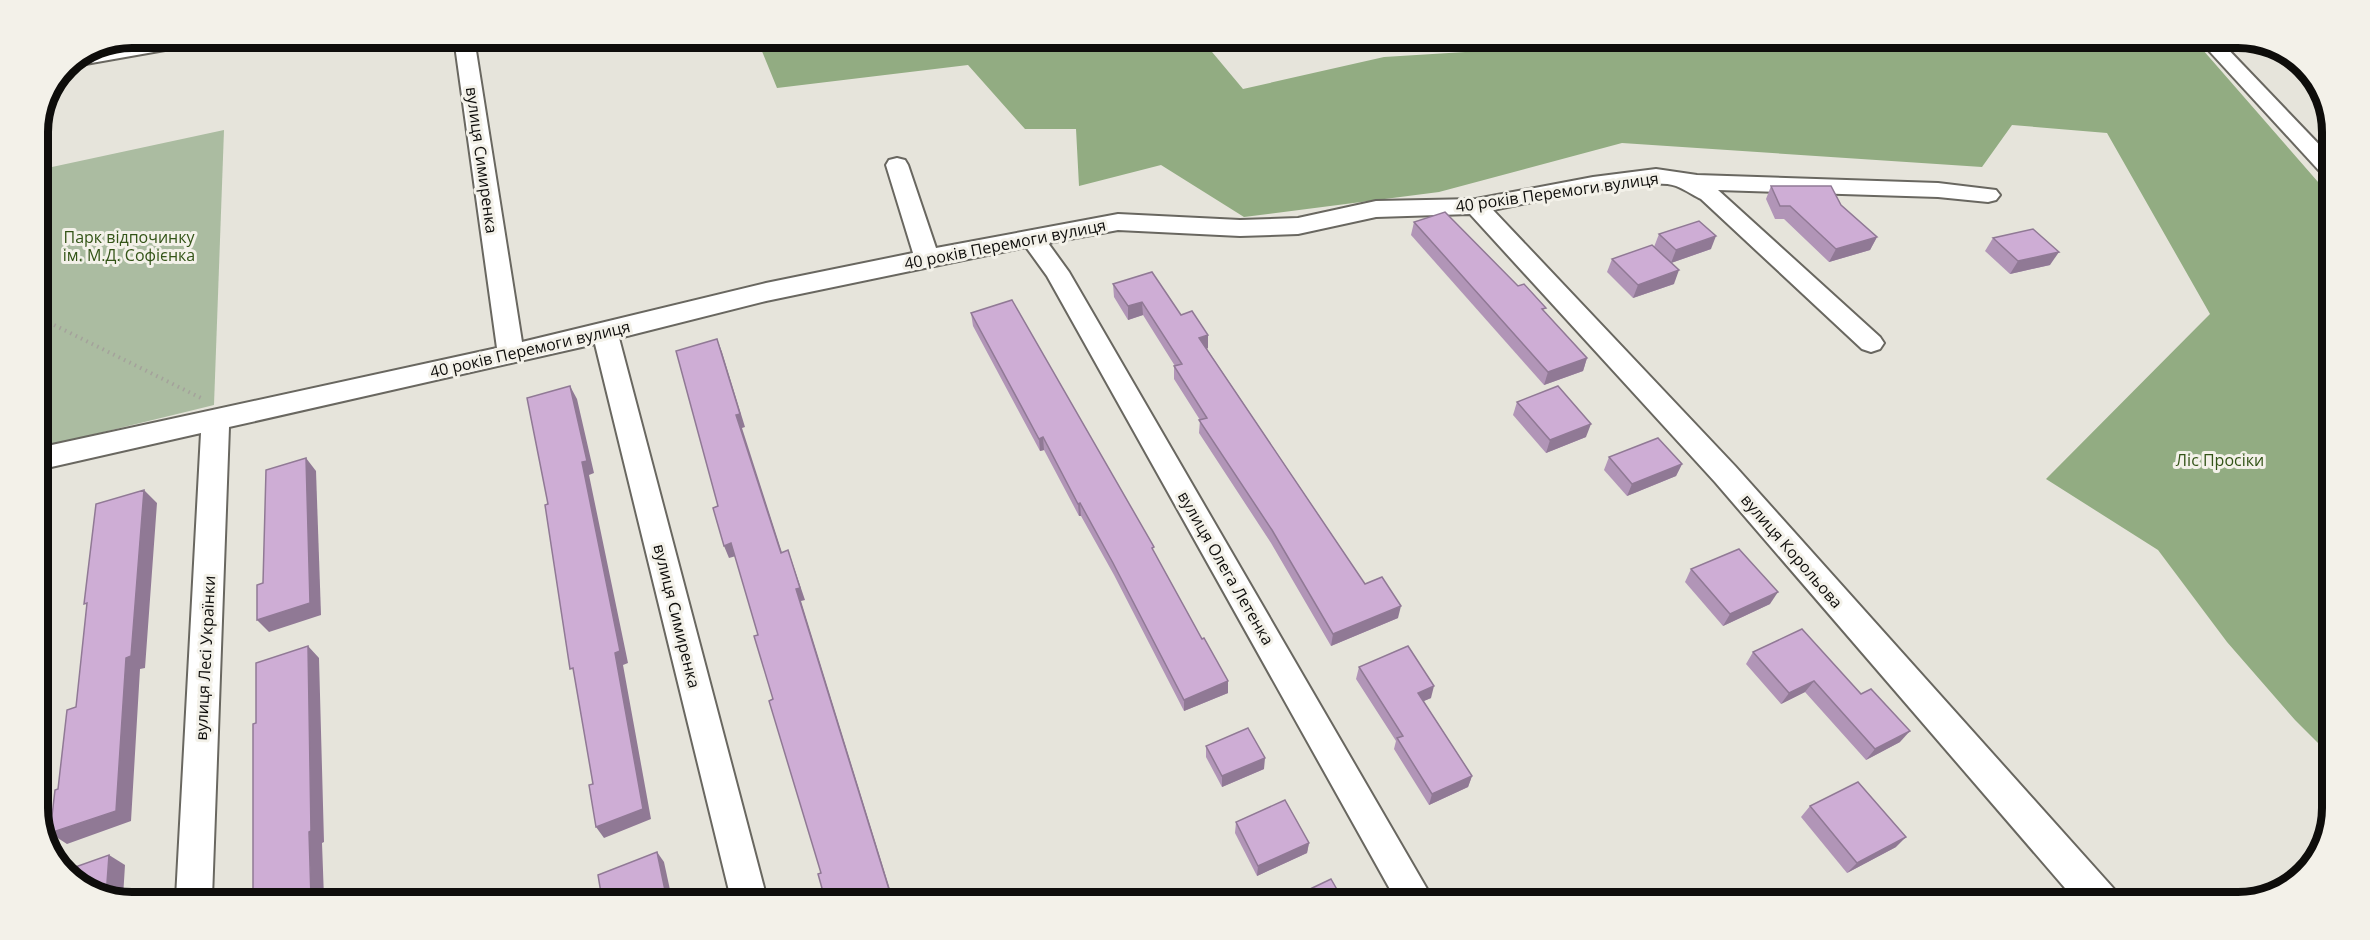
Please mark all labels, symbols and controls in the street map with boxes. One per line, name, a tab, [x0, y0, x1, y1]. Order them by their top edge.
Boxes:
street label: вулиця Симиренка	[461, 85, 503, 235]
street label: 40 років Перемоги вулиця	[1454, 167, 1660, 217]
street label: 40 років Перемоги вулиця	[902, 214, 1108, 274]
park label: Парк відпочинку ім. М.Д. Софієнка	[63, 226, 195, 266]
street label: 40 років Перемоги вулиця	[428, 315, 632, 383]
park label: Ліс Просіки	[2176, 449, 2264, 471]
street label: вулиця Олега Летенка	[1173, 487, 1279, 649]
street label: вулиця Корольова	[1736, 489, 1848, 613]
street label: вулиця Симиренка	[648, 542, 706, 690]
street label: вулиця Лесі Українки	[190, 575, 220, 741]

